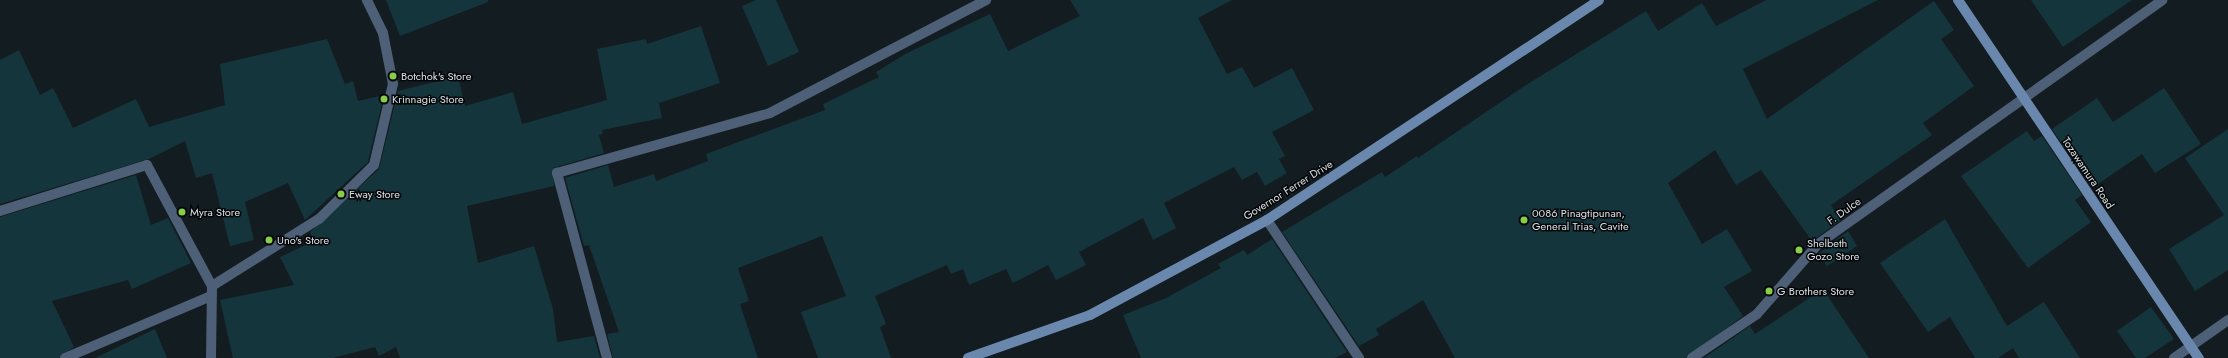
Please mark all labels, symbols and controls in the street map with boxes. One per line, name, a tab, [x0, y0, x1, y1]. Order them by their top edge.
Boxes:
place label: Botchok's Store	[401, 69, 471, 83]
marker: Botchok's Store	[388, 71, 398, 81]
place label: Krinnagie Store	[392, 92, 464, 106]
marker: Krinnagie Store	[379, 94, 389, 104]
street label: Tozawamura Road	[2059, 135, 2117, 211]
street label: Governor Ferrer Drive	[1241, 157, 1335, 223]
place label: Eway Store	[349, 187, 400, 201]
marker: Eway Store	[336, 189, 346, 199]
street label: F. Dulce	[1825, 195, 1863, 227]
place label: Myra Store	[190, 205, 240, 219]
marker: Myra Store	[177, 207, 187, 217]
place label: 0086 Pinagtipunan, General Trias, Cavite	[1532, 207, 1629, 233]
marker: 0086 Pinagtipunan, General Trias, Cavite	[1519, 215, 1529, 225]
place label: Uno's Store	[277, 233, 329, 247]
marker: Uno's Store	[264, 235, 274, 245]
place label: Shelbeth Gozo Store	[1807, 237, 1860, 263]
marker: Shelbeth Gozo Store	[1794, 245, 1804, 255]
place label: G Brothers Store	[1777, 284, 1854, 298]
marker: G Brothers Store	[1764, 286, 1774, 296]

